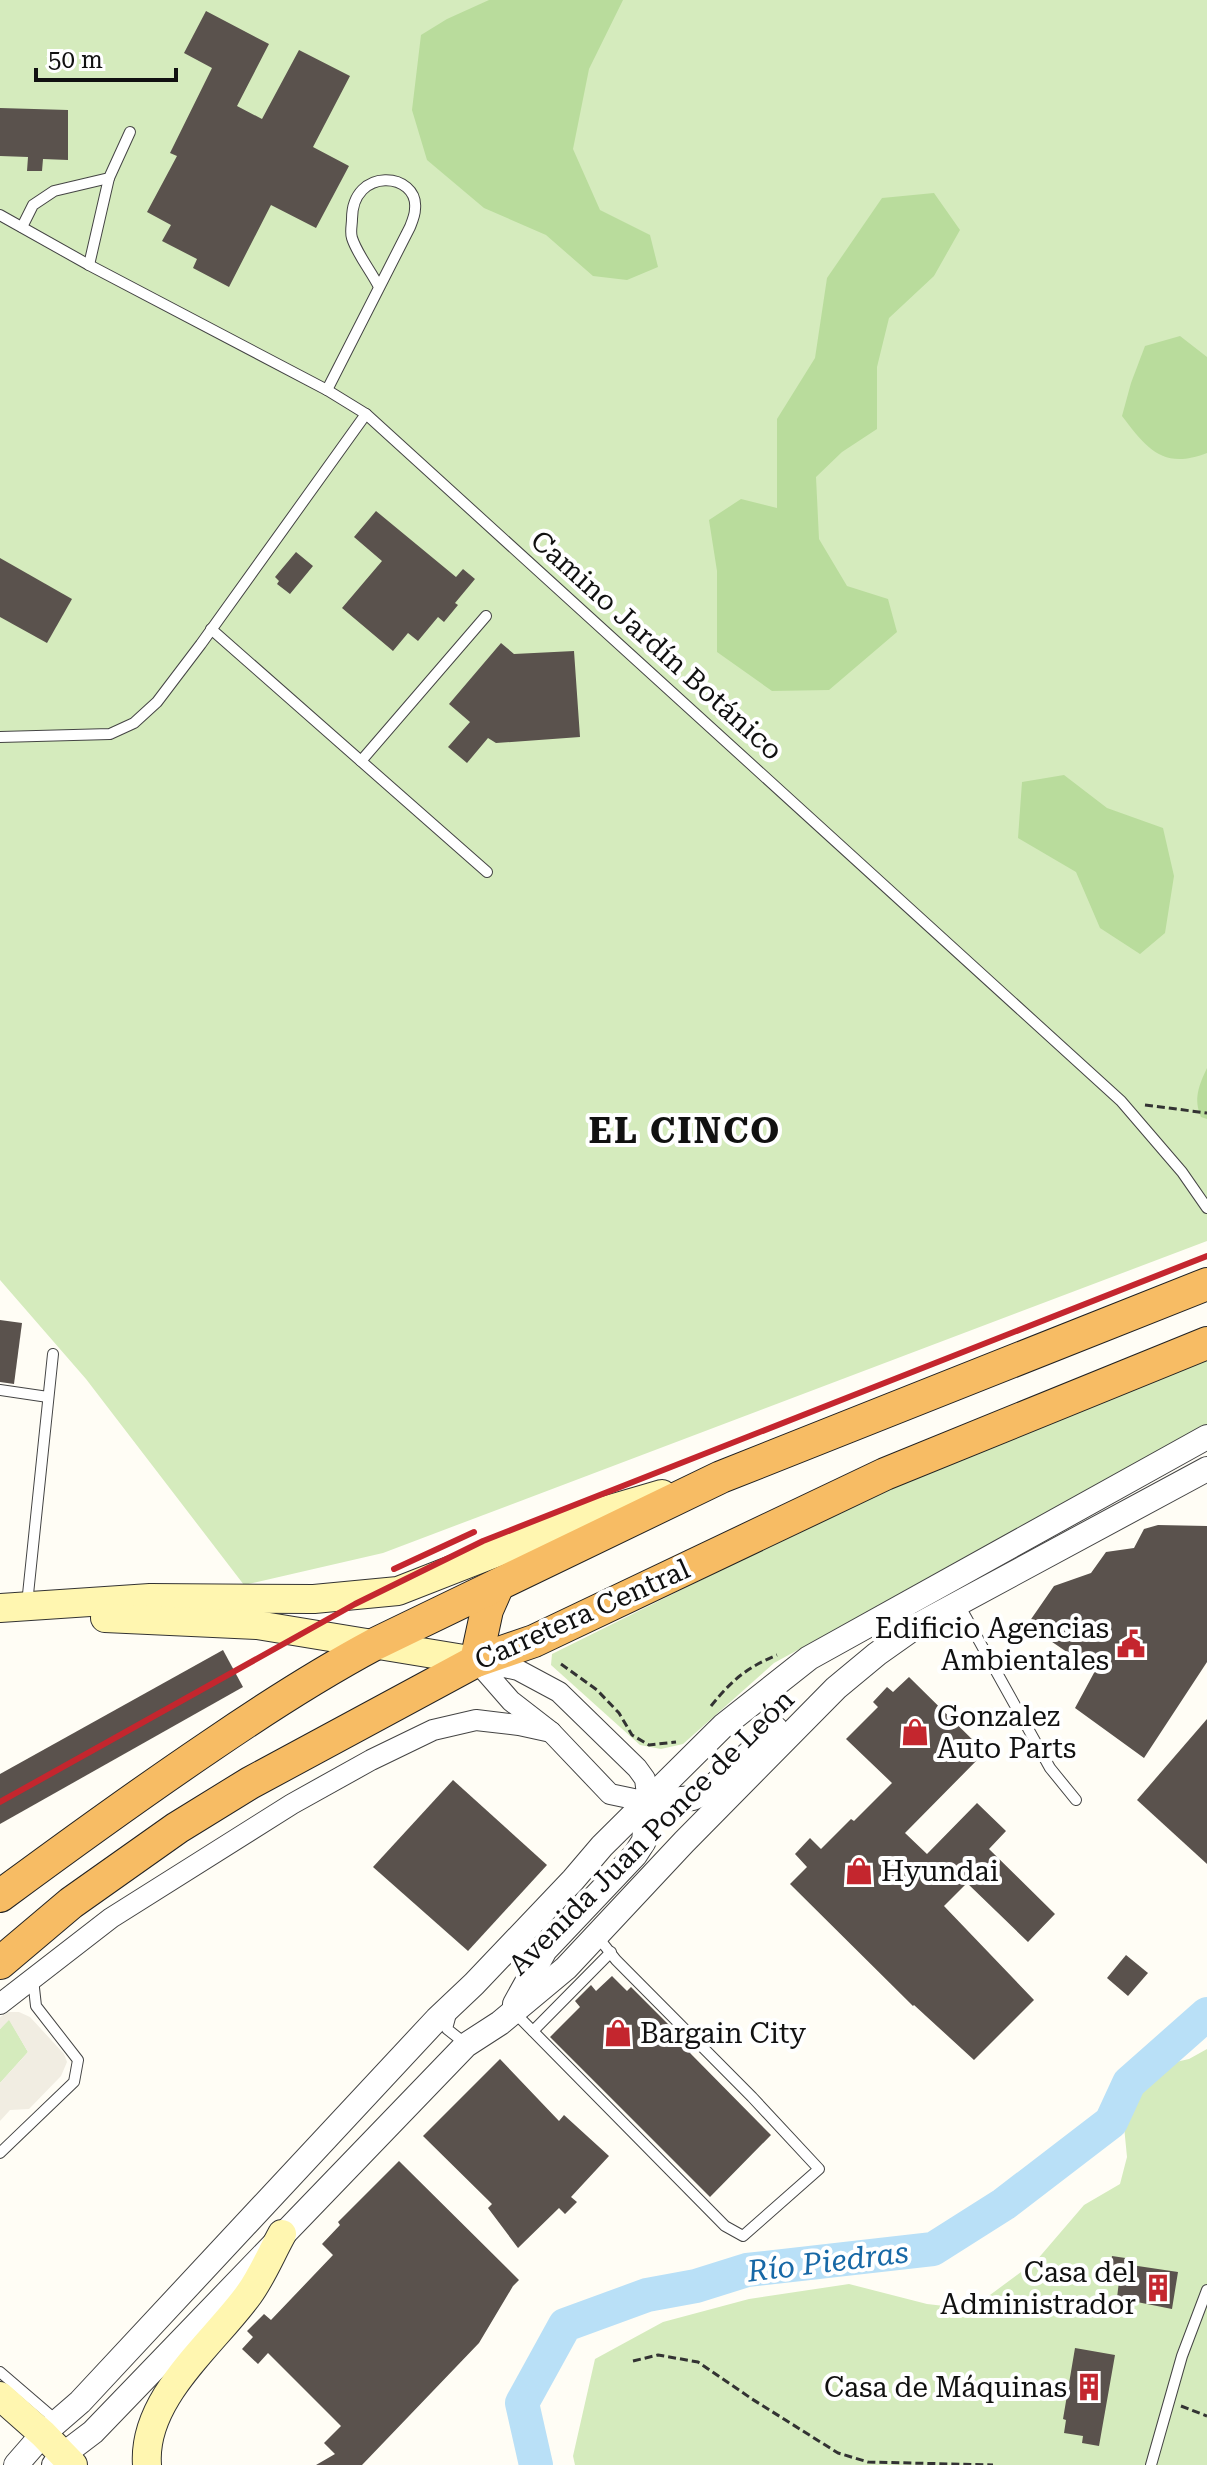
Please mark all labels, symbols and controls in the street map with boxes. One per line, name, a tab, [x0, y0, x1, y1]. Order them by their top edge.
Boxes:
scale bar	[36, 32, 176, 82]
text: 50 m	[48, 46, 103, 74]
street label: Camino Jardín Botánico	[524, 524, 789, 767]
district label: EL CINCO	[589, 1110, 781, 1152]
street label: Carretera Central	[470, 1552, 695, 1677]
place label: Edificio Agencias Ambientales	[875, 1612, 1109, 1677]
public building icon: Edificio Agencias Ambientales	[1116, 1629, 1146, 1659]
street label: Avenida Juan Ponce de León	[502, 1683, 801, 1982]
place label: Gonzalez Auto Parts	[937, 1700, 1076, 1765]
shop icon: Gonzalez Auto Parts	[900, 1717, 930, 1747]
place label: Hyundai	[881, 1855, 999, 1888]
shop icon: Hyundai	[844, 1856, 874, 1886]
place label: Bargain City	[640, 2017, 807, 2050]
shop icon: Bargain City	[603, 2018, 633, 2048]
water label: Río Piedras	[744, 2234, 911, 2289]
place label: Casa del Administrador	[940, 2256, 1136, 2321]
building icon: Casa del Administrador	[1143, 2273, 1173, 2303]
place label: Casa de Máquinas	[824, 2371, 1067, 2404]
building icon: Casa de Máquinas	[1074, 2372, 1104, 2402]

